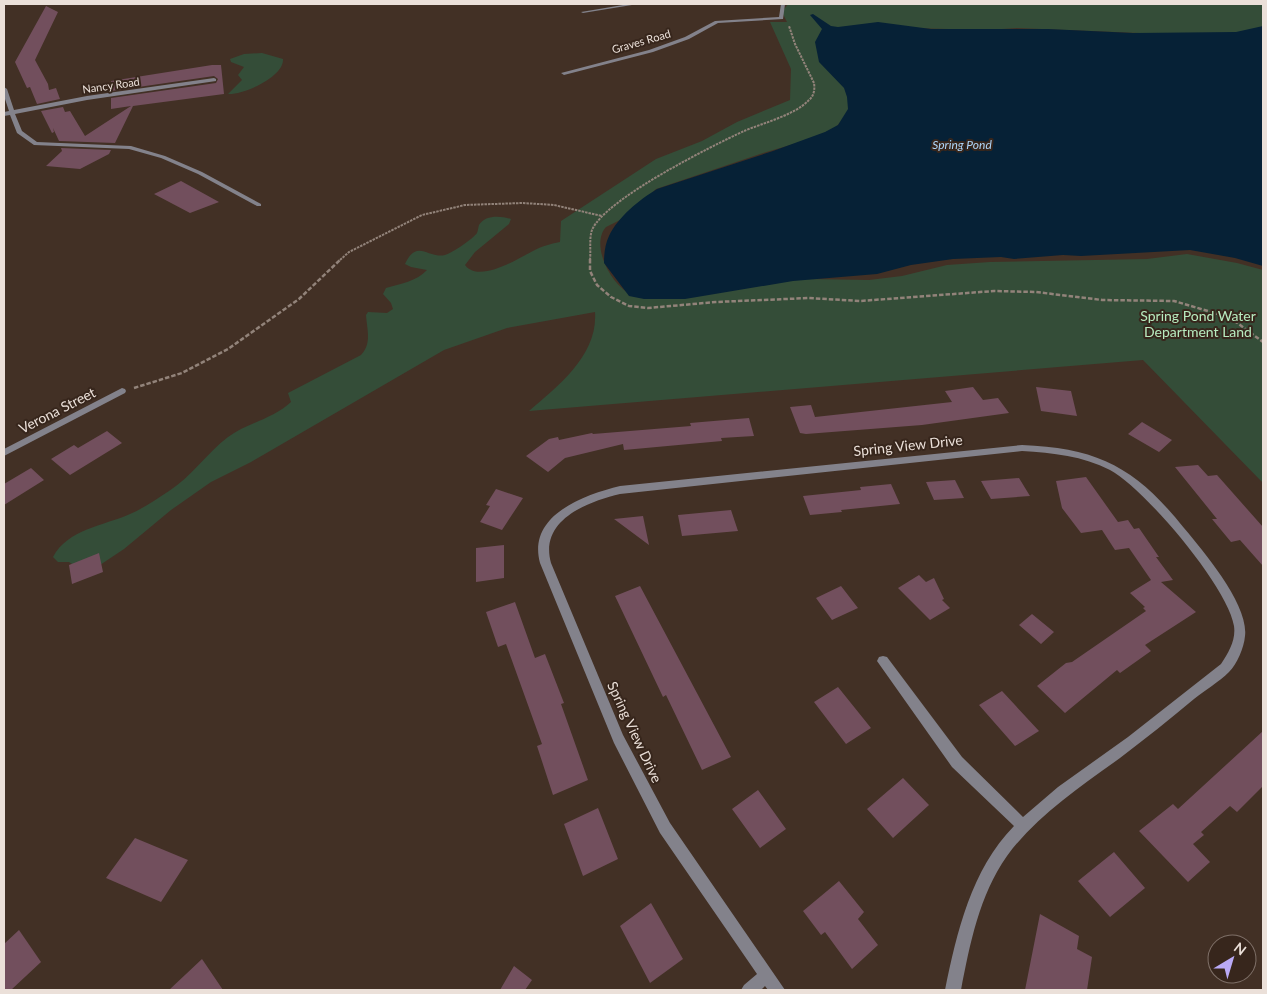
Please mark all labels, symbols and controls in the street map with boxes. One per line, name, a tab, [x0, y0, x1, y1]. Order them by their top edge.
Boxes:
street label: Graves Road	[610, 26, 672, 56]
street label: Nancy Road	[82, 75, 140, 95]
water label: Spring Pond	[932, 137, 992, 152]
park label: Spring Pond Water Department Land	[1140, 307, 1256, 340]
street label: Verona Street	[16, 383, 98, 437]
street label: Spring View Drive	[853, 431, 963, 459]
street label: Spring View Drive	[604, 679, 666, 785]
north arrow	[1207, 934, 1257, 984]
text: N	[1231, 938, 1250, 958]

